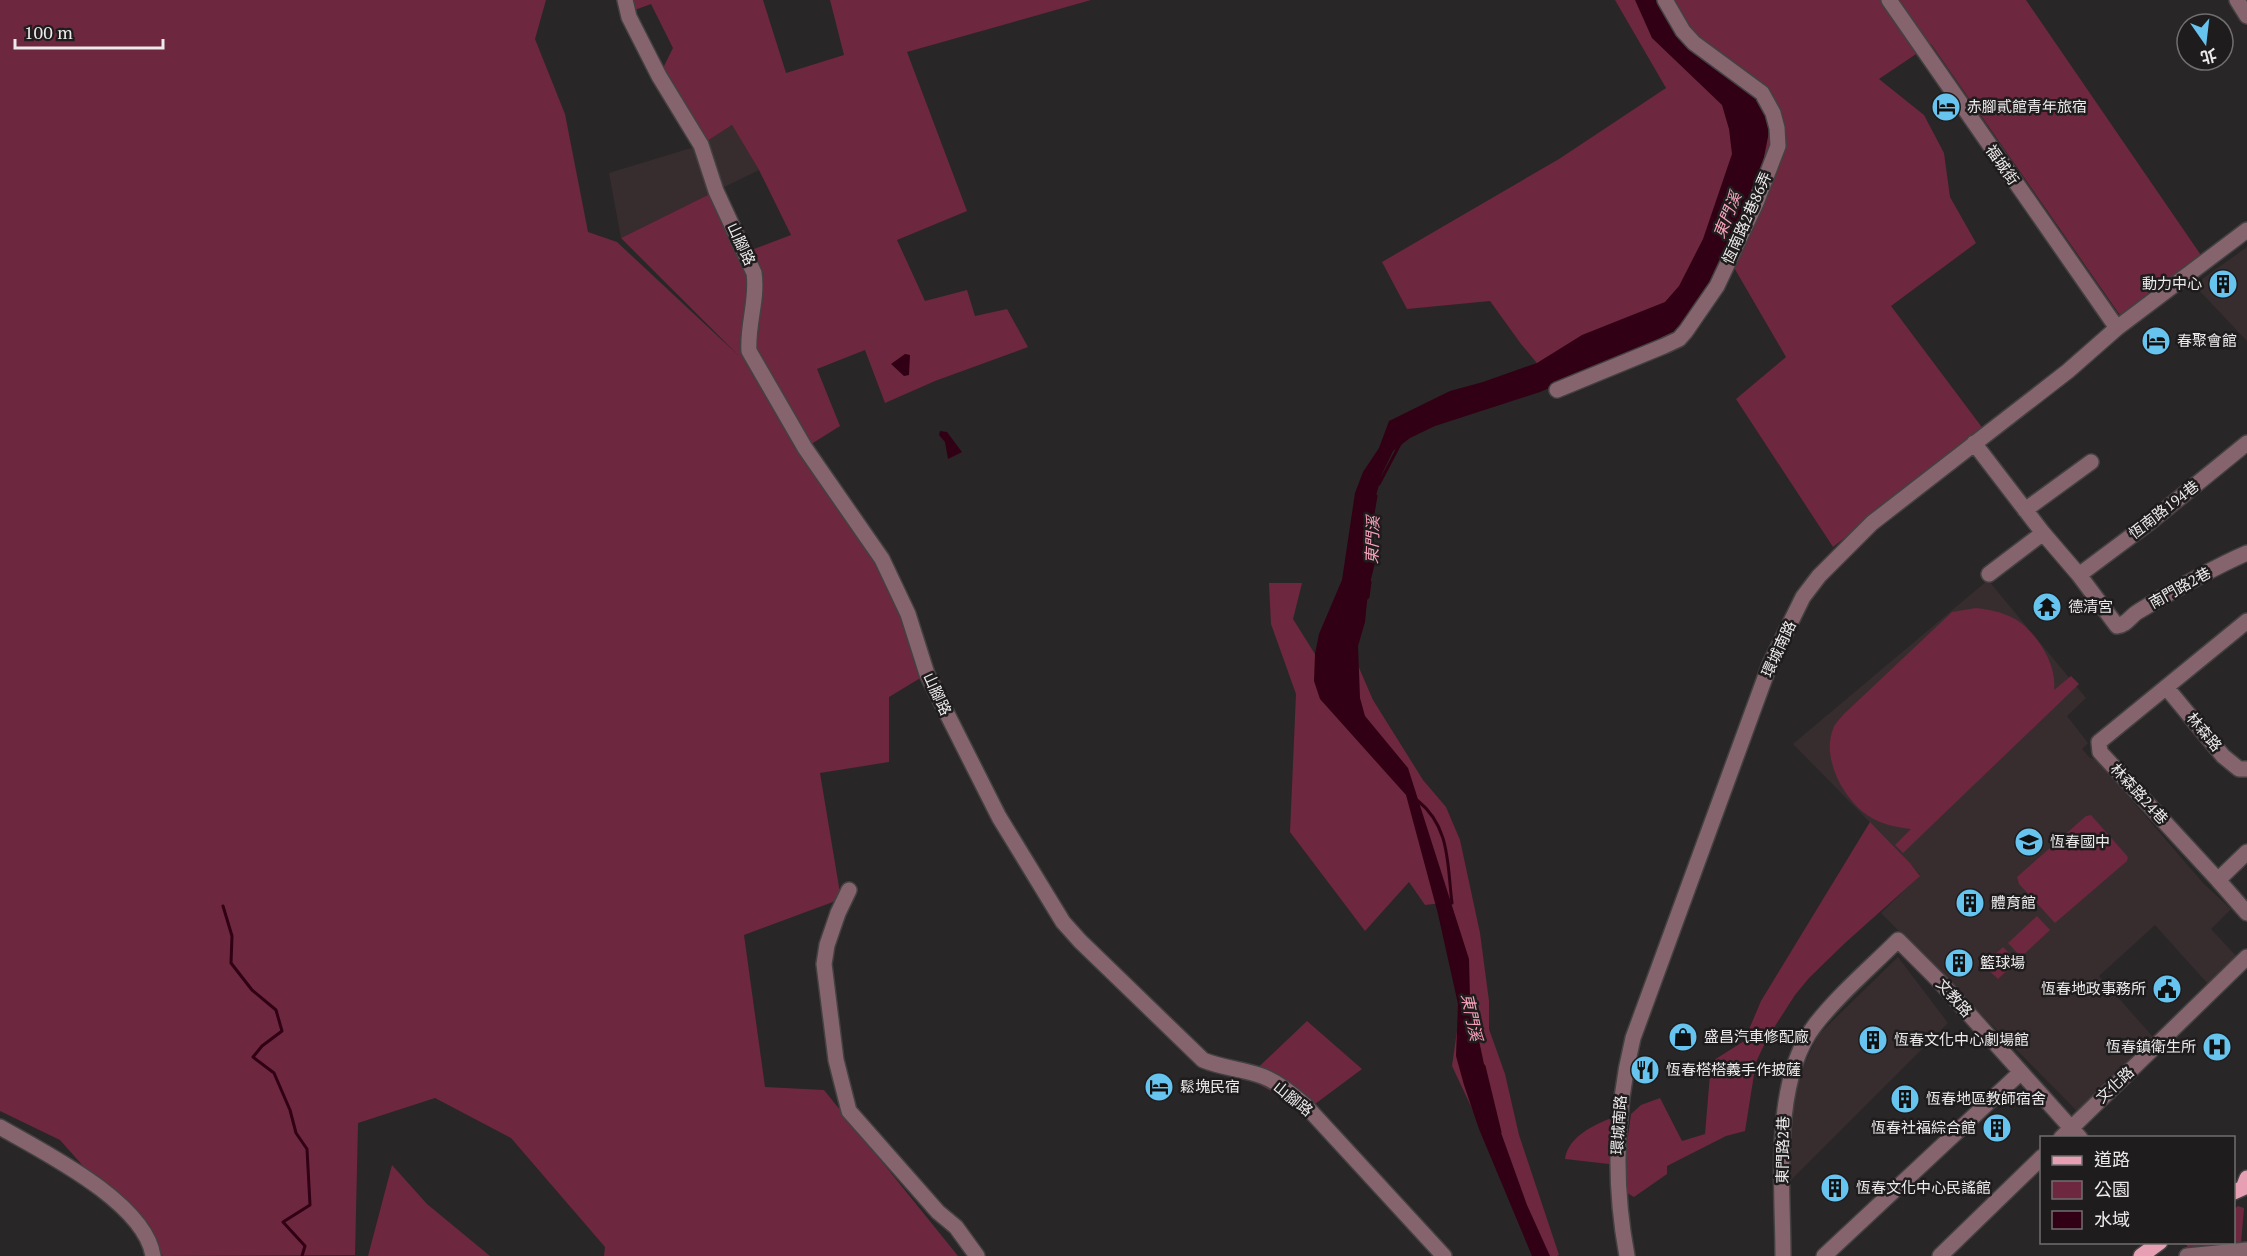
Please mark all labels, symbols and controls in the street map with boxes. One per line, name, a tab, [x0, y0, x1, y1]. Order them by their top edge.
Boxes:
scale bar	[15, 12, 164, 50]
north arrow	[2175, 12, 2235, 72]
text: 100 m	[24, 20, 73, 44]
text: 北	[2198, 44, 2219, 69]
hotel icon: 赤腳貳館青年旅宿	[1930, 91, 1962, 123]
place label: 赤腳貳館青年旅宿	[1967, 96, 2087, 116]
street label: 福城街	[1982, 140, 2024, 189]
street label: 恆南路2巷86弄	[1717, 168, 1775, 267]
water label: 東門溪	[1708, 187, 1747, 241]
street label: 山腳路	[723, 219, 760, 268]
building icon: 動力中心	[2207, 268, 2239, 300]
place label: 動力中心	[2142, 273, 2202, 293]
hotel icon: 春聚會館	[2140, 325, 2172, 357]
place label: 春聚會館	[2177, 330, 2237, 350]
street label: 恆南路194巷	[2124, 475, 2203, 543]
water label: 東門溪	[1360, 514, 1384, 564]
street label: 南門路2巷	[2145, 562, 2214, 612]
temple icon: 德清宮	[2031, 591, 2063, 623]
place label: 德清宮	[2068, 596, 2113, 616]
street label: 環城南路	[1756, 617, 1800, 680]
street label: 山腳路	[919, 669, 956, 718]
street label: 林森路	[2183, 708, 2227, 755]
street label: 林森路24巷	[2107, 759, 2173, 828]
school or university icon: 恆春國中	[2013, 826, 2045, 858]
place label: 恆春國中	[2050, 831, 2110, 851]
building icon: 體育館	[1954, 887, 1986, 919]
place label: 體育館	[1991, 892, 2036, 912]
building icon: 籃球場	[1943, 947, 1975, 979]
place label: 籃球場	[1980, 952, 2025, 972]
public building icon: 恆春地政事務所	[2151, 973, 2183, 1005]
street label: 文教路	[1932, 974, 1977, 1021]
place label: 恆春地政事務所	[2041, 978, 2146, 998]
water label: 東門溪	[1456, 991, 1488, 1045]
shop icon: 盛昌汽車修配廠	[1667, 1021, 1699, 1053]
building icon: 恆春文化中心劇場館	[1857, 1024, 1889, 1056]
place label: 盛昌汽車修配廠	[1704, 1026, 1809, 1046]
place label: 恆春文化中心劇場館	[1894, 1029, 2029, 1049]
hospital icon: 恆春鎮衛生所	[2201, 1031, 2233, 1063]
place label: 恆春鎮衛生所	[2106, 1036, 2196, 1056]
restaurant icon: 恆春榙榙義手作披薩	[1629, 1054, 1661, 1086]
place label: 恆春榙榙義手作披薩	[1666, 1059, 1801, 1079]
street label: 文化路	[2091, 1062, 2138, 1107]
hotel icon: 鬆塊民宿	[1143, 1071, 1175, 1103]
place label: 鬆塊民宿	[1180, 1076, 1240, 1096]
street label: 山腳路	[1270, 1076, 1317, 1120]
building icon: 恆春地區教師宿舍	[1889, 1083, 1921, 1115]
place label: 恆春地區教師宿舍	[1926, 1088, 2046, 1108]
street label: 環城南路	[1606, 1094, 1630, 1156]
building icon: 恆春社福綜合館	[1981, 1112, 2013, 1144]
street label: 東門路2巷	[1771, 1116, 1793, 1184]
place label: 恆春社福綜合館	[1871, 1117, 1976, 1137]
legend	[2040, 1136, 2235, 1244]
text: 道路	[2094, 1147, 2130, 1171]
building icon: 恆春文化中心民謠館	[1819, 1172, 1851, 1204]
place label: 恆春文化中心民謠館	[1856, 1177, 1991, 1197]
text: 公園	[2094, 1177, 2130, 1201]
text: 水域	[2094, 1207, 2130, 1231]

